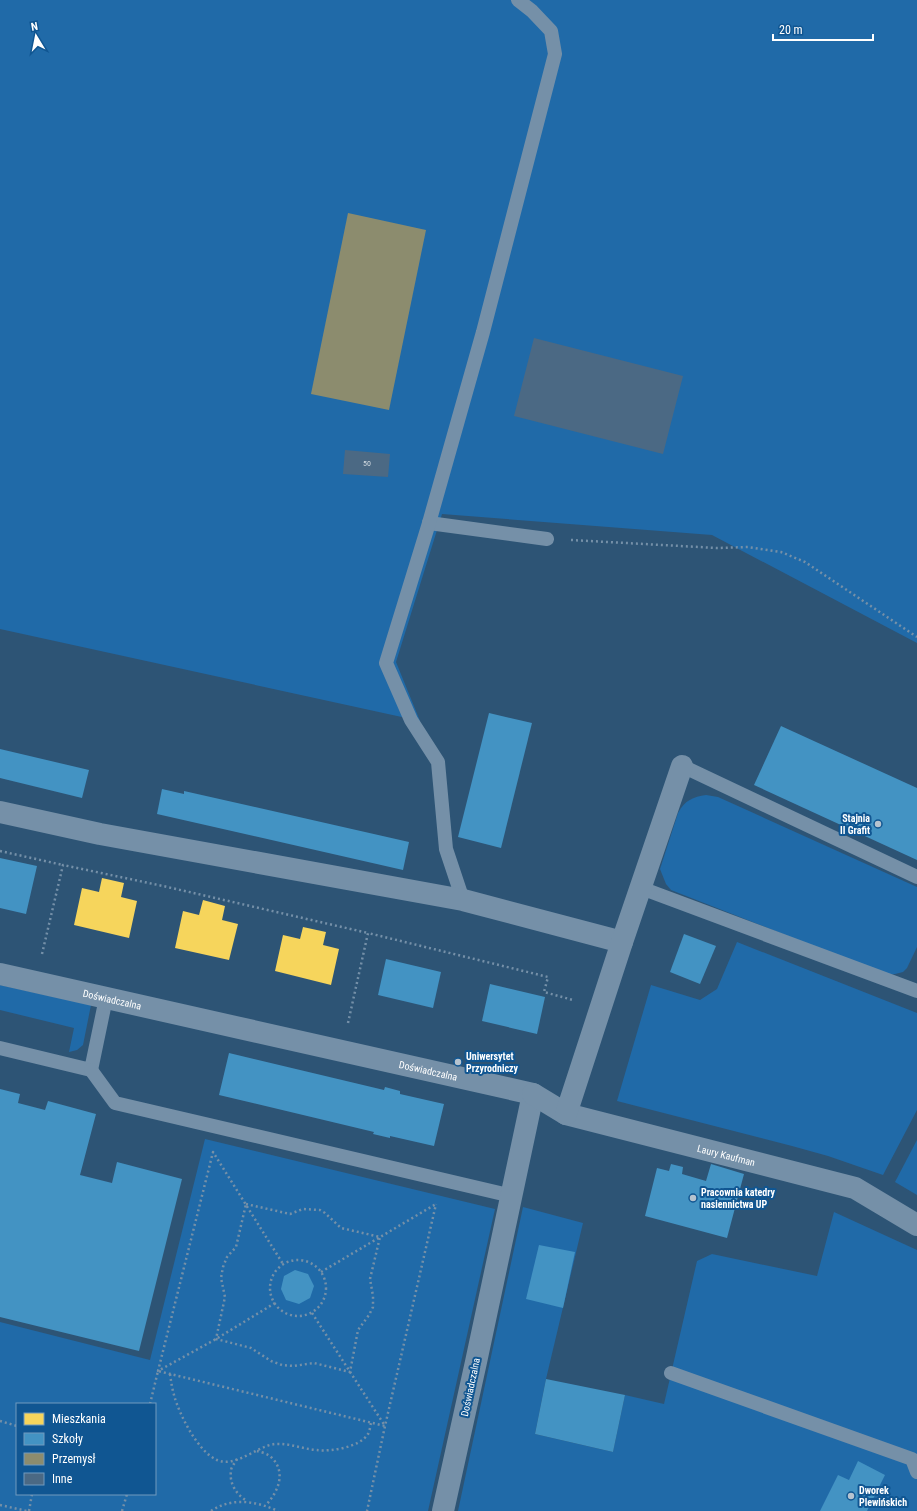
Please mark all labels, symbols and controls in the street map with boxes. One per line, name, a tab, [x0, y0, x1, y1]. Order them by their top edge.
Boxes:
north arrow	[16, 16, 56, 56]
scale bar	[773, 16, 873, 42]
text: N	[30, 20, 39, 34]
text: 20 m	[779, 23, 803, 37]
house number: 50	[363, 459, 371, 468]
place label: Stajnia II Grafit	[840, 813, 870, 836]
marker: Stajnia II Grafit	[873, 819, 883, 829]
street label: Doświadczalna	[82, 988, 143, 1012]
place label: Uniwersytet Przyrodniczy	[466, 1051, 519, 1074]
marker: Uniwersytet Przyrodniczy	[453, 1057, 463, 1067]
street label: Doświadczalna	[398, 1059, 459, 1083]
street label: Laury Kaufman	[696, 1143, 756, 1168]
place label: Pracownia katedry nasiennictwa UP	[701, 1187, 776, 1210]
marker: Pracownia katedry nasiennictwa UP	[688, 1193, 698, 1203]
street label: Doświadczalna	[459, 1357, 482, 1417]
legend	[16, 1403, 156, 1495]
text: Mieszkania	[52, 1412, 106, 1426]
text: Szkoły	[52, 1432, 83, 1446]
text: Przemysł	[52, 1452, 96, 1466]
text: Inne	[52, 1472, 73, 1486]
place label: Dworek Plewińskich	[859, 1485, 907, 1508]
marker: Dworek Plewińskich	[846, 1491, 856, 1501]

